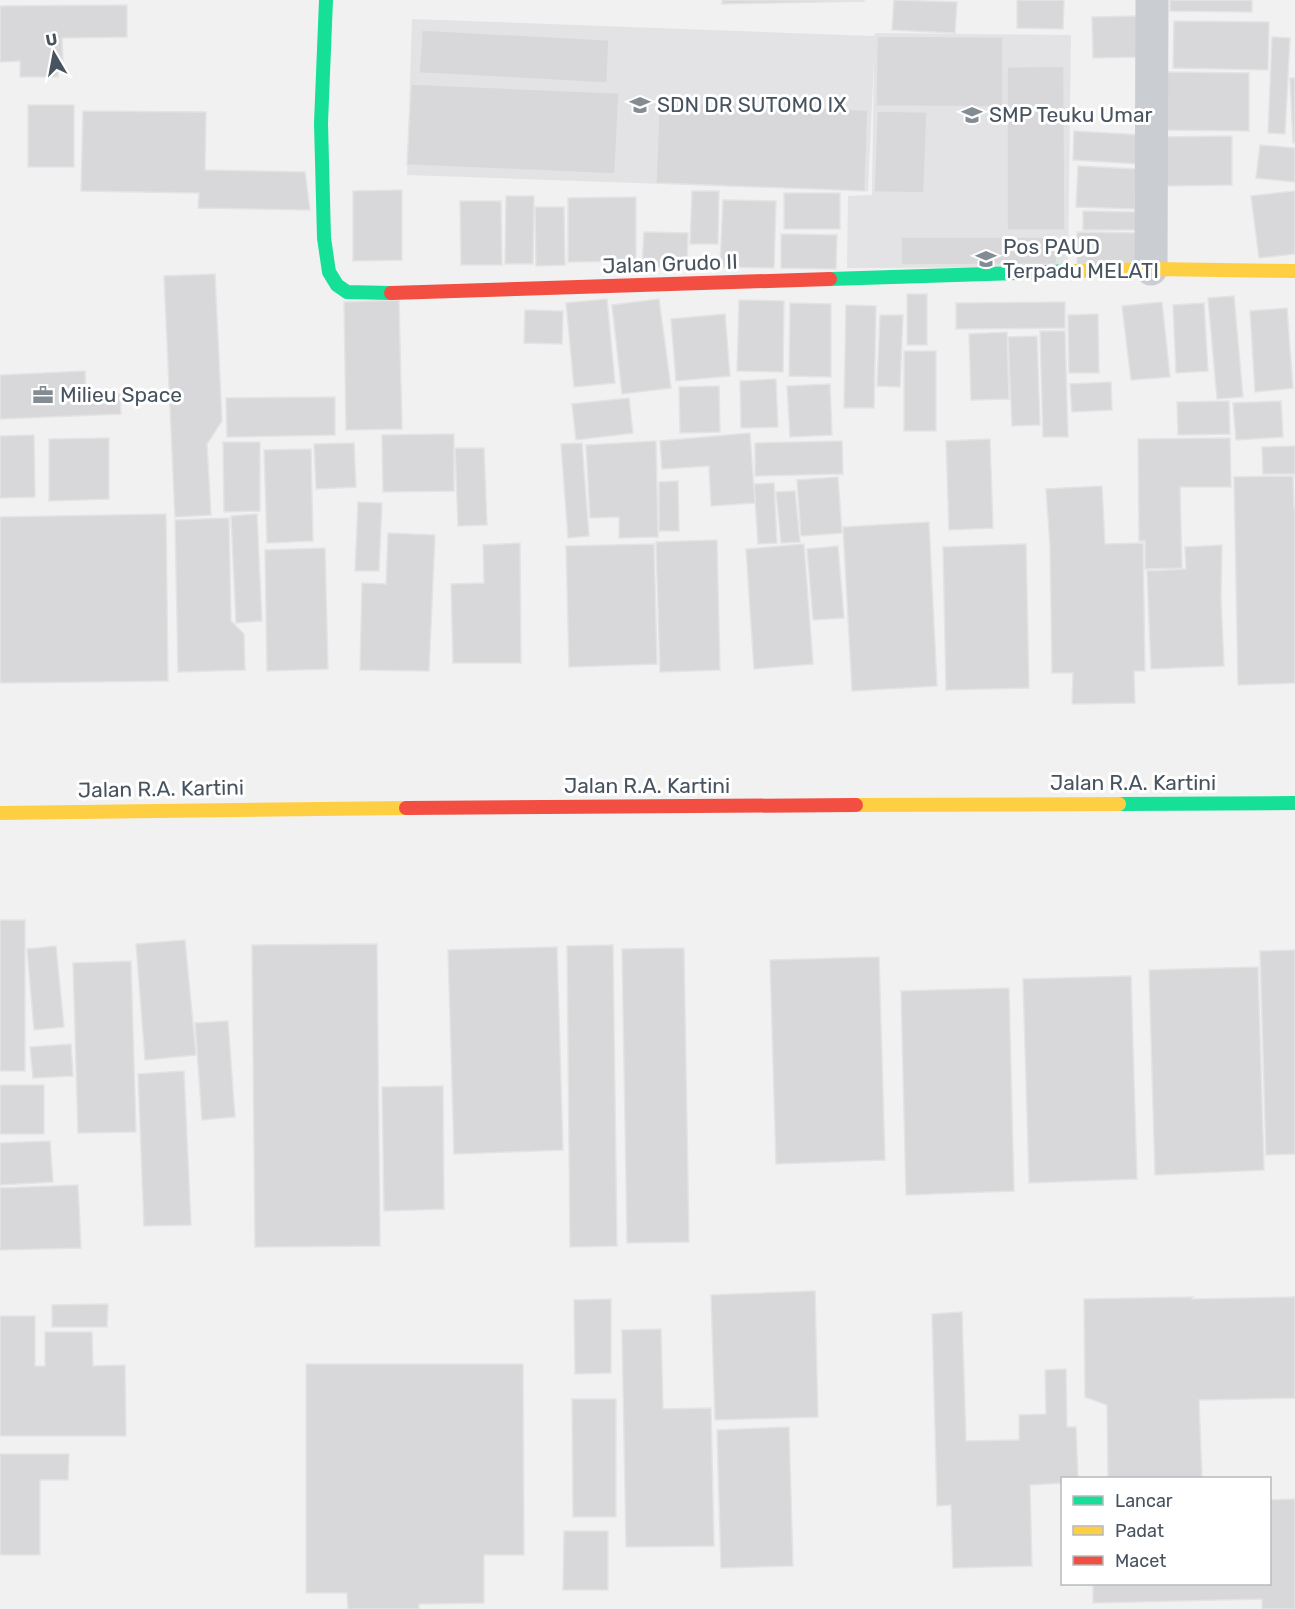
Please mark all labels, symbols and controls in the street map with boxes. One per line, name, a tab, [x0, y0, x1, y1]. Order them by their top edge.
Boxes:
north arrow	[24, 24, 84, 84]
text: U	[44, 29, 59, 50]
place label: SDN DR SUTOMO IX	[657, 92, 847, 117]
school or university icon: SDN DR SUTOMO IX	[628, 93, 652, 117]
place label: SMP Teuku Umar	[989, 102, 1153, 127]
school or university icon: SMP Teuku Umar	[960, 103, 984, 127]
place label: Pos PAUD Terpadu MELATI	[1003, 234, 1159, 283]
school or university icon: Pos PAUD Terpadu MELATI	[974, 247, 998, 271]
street label: Jalan Grudo II	[602, 249, 738, 278]
place label: Milieu Space	[60, 382, 182, 407]
office icon: Milieu Space	[31, 383, 55, 407]
street label: Jalan R.A. Kartini	[1050, 770, 1216, 795]
street label: Jalan R.A. Kartini	[564, 773, 730, 798]
street label: Jalan R.A. Kartini	[78, 775, 244, 802]
legend	[1061, 1477, 1271, 1585]
text: Lancar	[1115, 1490, 1173, 1512]
text: Padat	[1115, 1520, 1164, 1542]
text: Macet	[1115, 1550, 1166, 1572]

